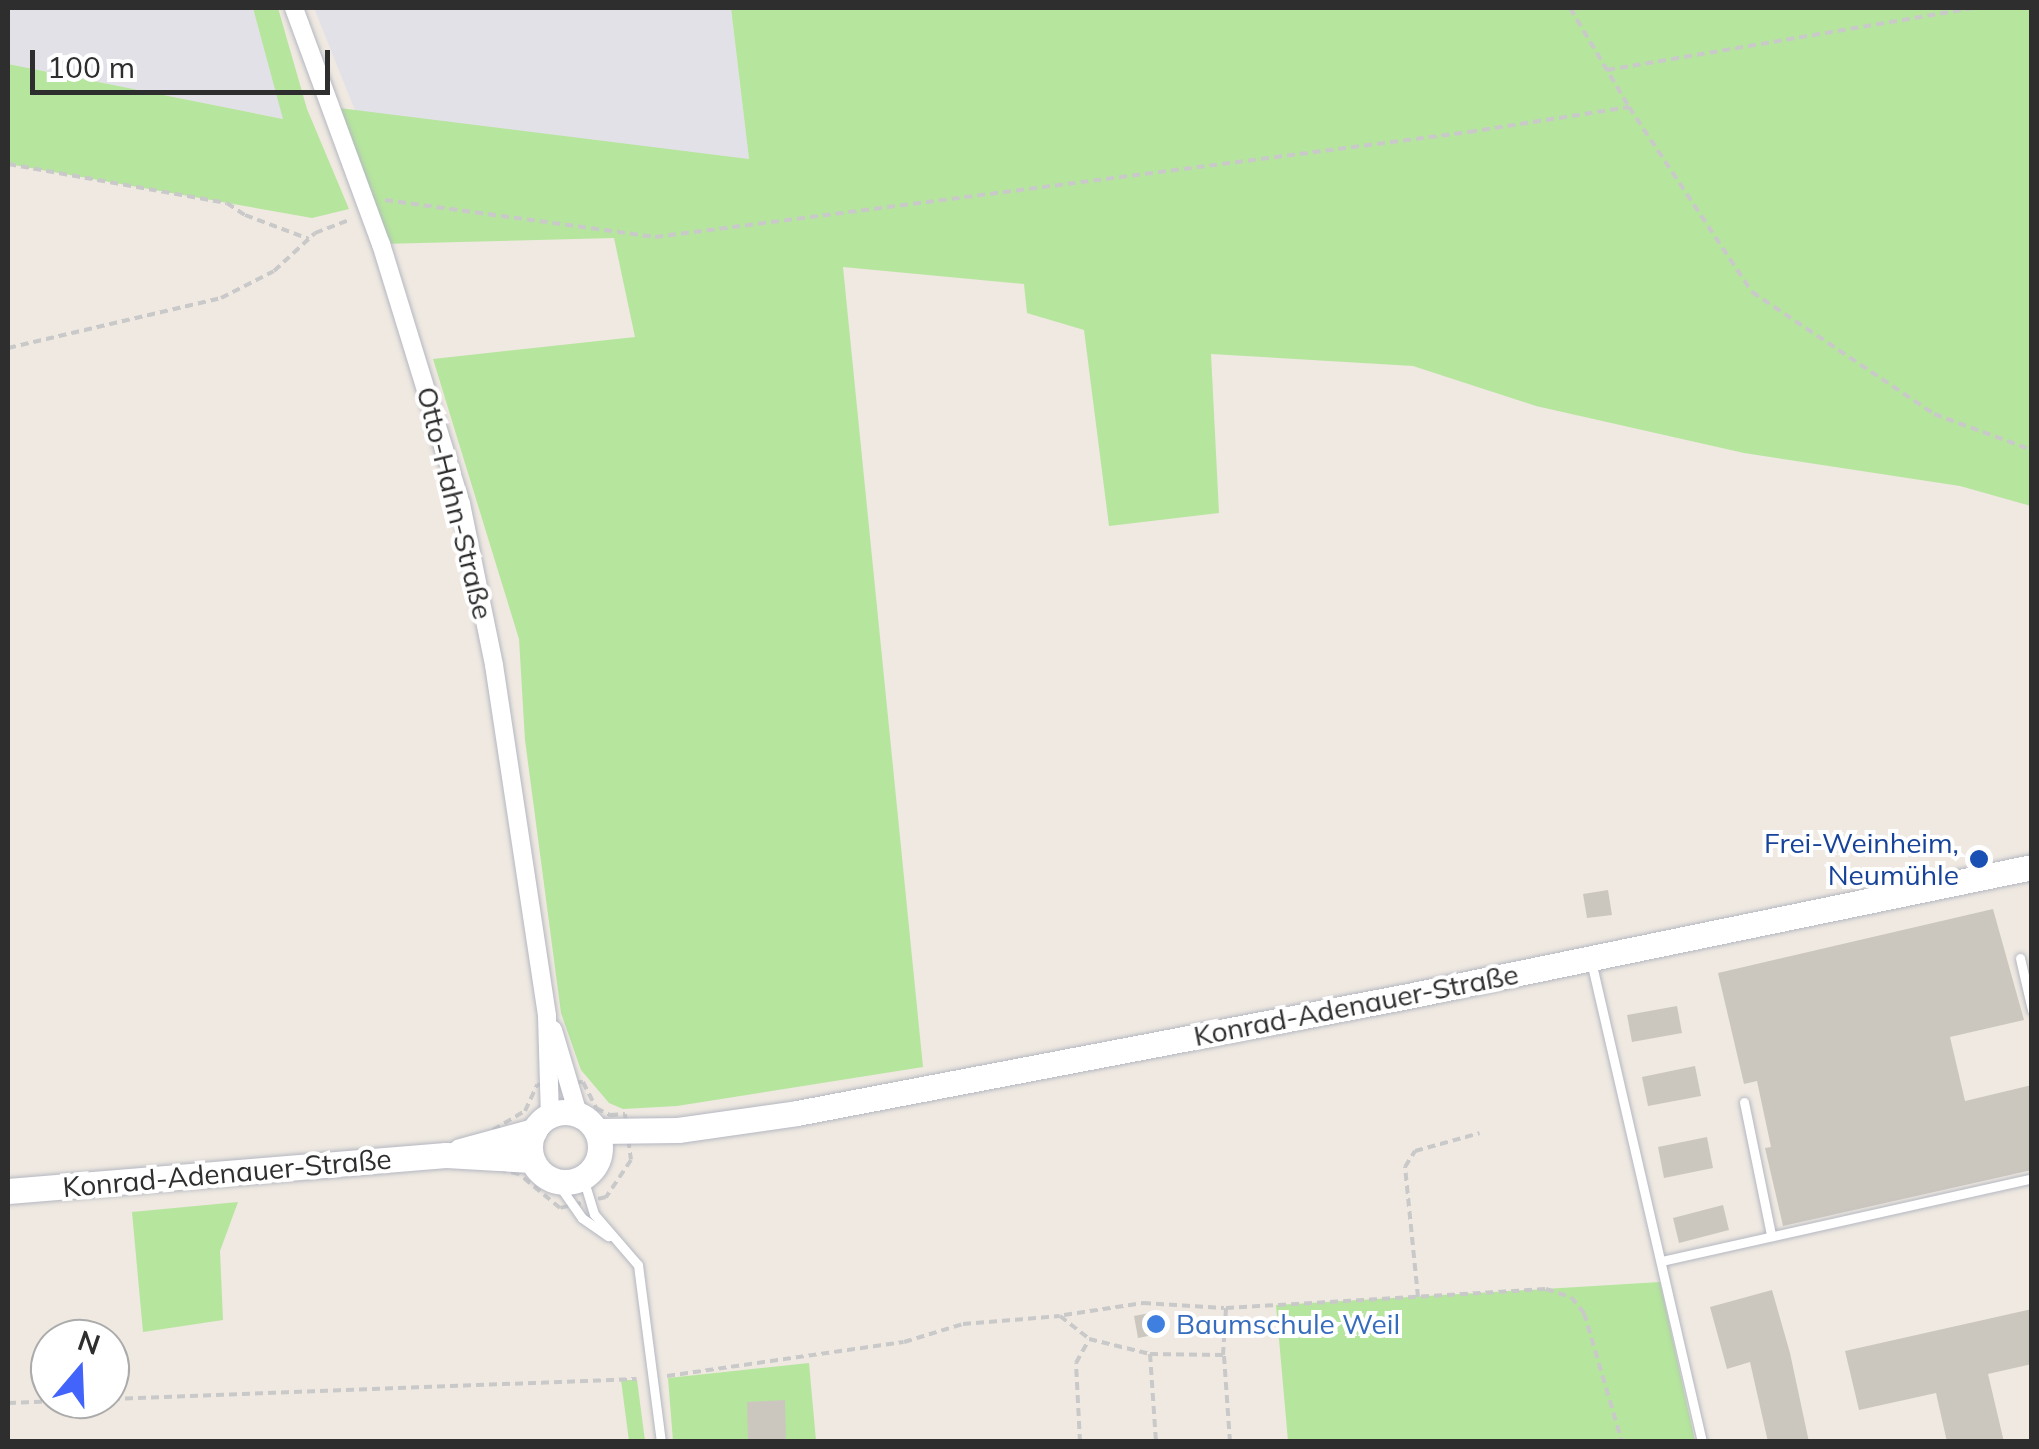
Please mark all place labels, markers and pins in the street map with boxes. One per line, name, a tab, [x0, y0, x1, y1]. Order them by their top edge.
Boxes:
place label: Frei-Weinheim, Neumühle	[1764, 826, 1959, 892]
marker: Frei-Weinheim, Neumühle	[1968, 848, 1990, 870]
place label: Baumschule Weil	[1176, 1307, 1400, 1341]
marker: Baumschule Weil	[1145, 1313, 1167, 1335]

